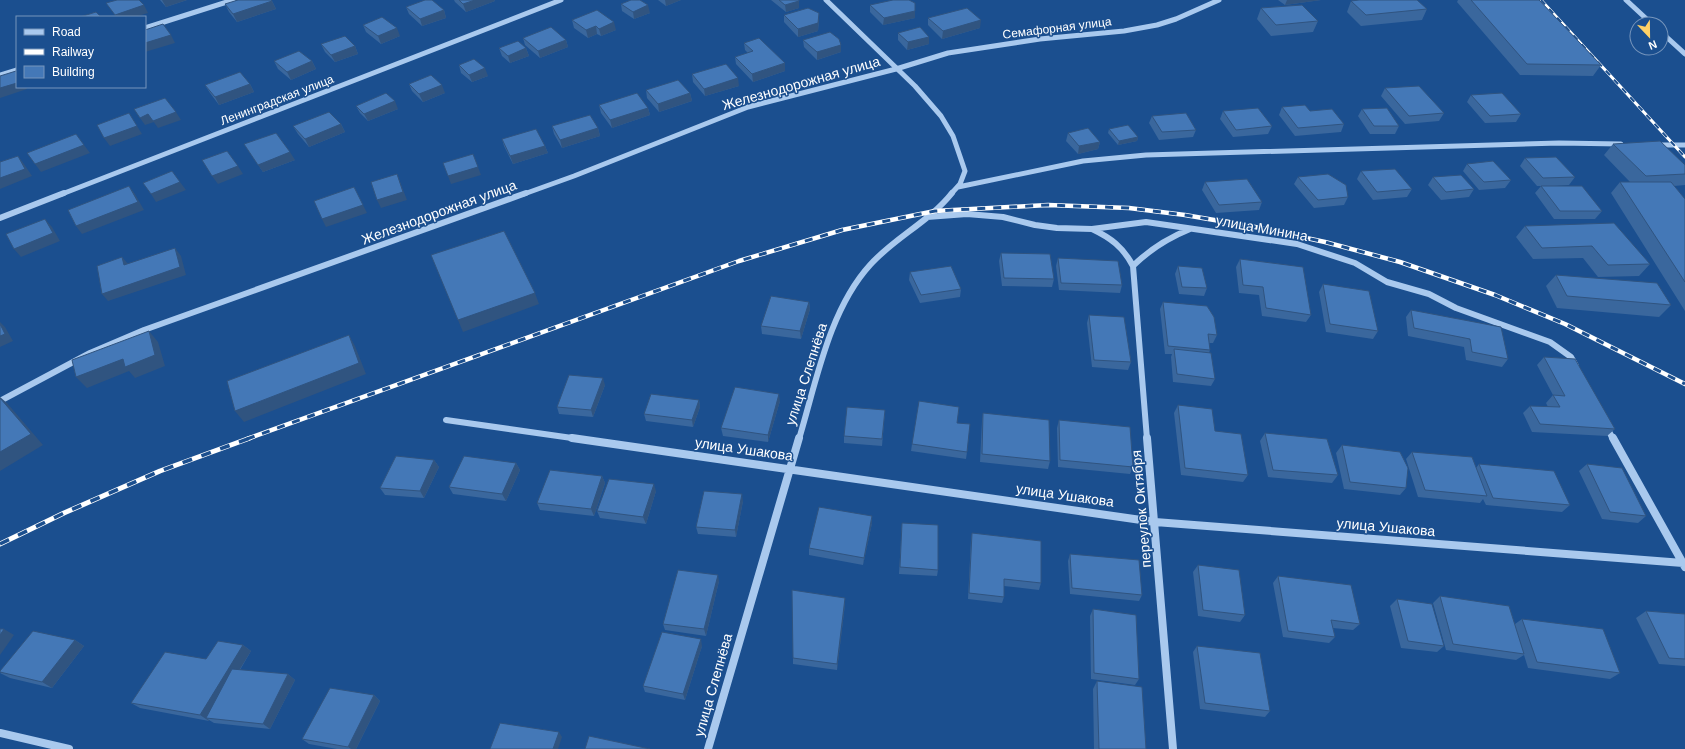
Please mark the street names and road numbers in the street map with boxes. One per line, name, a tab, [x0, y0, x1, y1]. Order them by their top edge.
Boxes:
street label: Семафорная улица	[1002, 14, 1113, 42]
street label: Железнодорожная улица	[720, 53, 882, 113]
street label: Ленинградская улица	[218, 72, 336, 128]
street label: Железнодорожная улица	[359, 176, 519, 247]
street label: улица Минина	[1215, 212, 1309, 244]
street label: улица Слепнёва	[782, 321, 830, 427]
street label: улица Ушакова	[694, 434, 794, 464]
street label: переулок Октября	[1128, 450, 1154, 568]
street label: улица Ушакова	[1015, 480, 1115, 510]
street label: улица Ушакова	[1336, 515, 1436, 539]
street label: улица Слепнёва	[691, 631, 735, 738]

